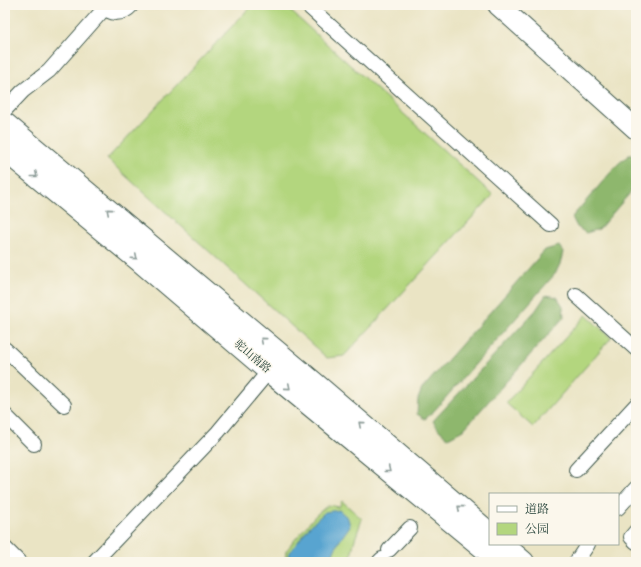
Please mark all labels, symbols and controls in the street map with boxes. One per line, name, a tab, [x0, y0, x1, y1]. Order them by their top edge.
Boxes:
one-way arrow	[31, 170, 38, 177]
one-way arrow	[107, 209, 114, 216]
one-way arrow	[131, 253, 138, 260]
street label: 驼山南路	[230, 337, 274, 377]
one-way arrow	[260, 337, 267, 344]
one-way arrow	[283, 382, 291, 389]
one-way arrow	[359, 422, 366, 429]
one-way arrow	[384, 465, 391, 472]
legend	[489, 493, 619, 545]
text: 道路	[525, 502, 549, 518]
one-way arrow	[458, 506, 465, 513]
text: 公园	[525, 522, 549, 538]

